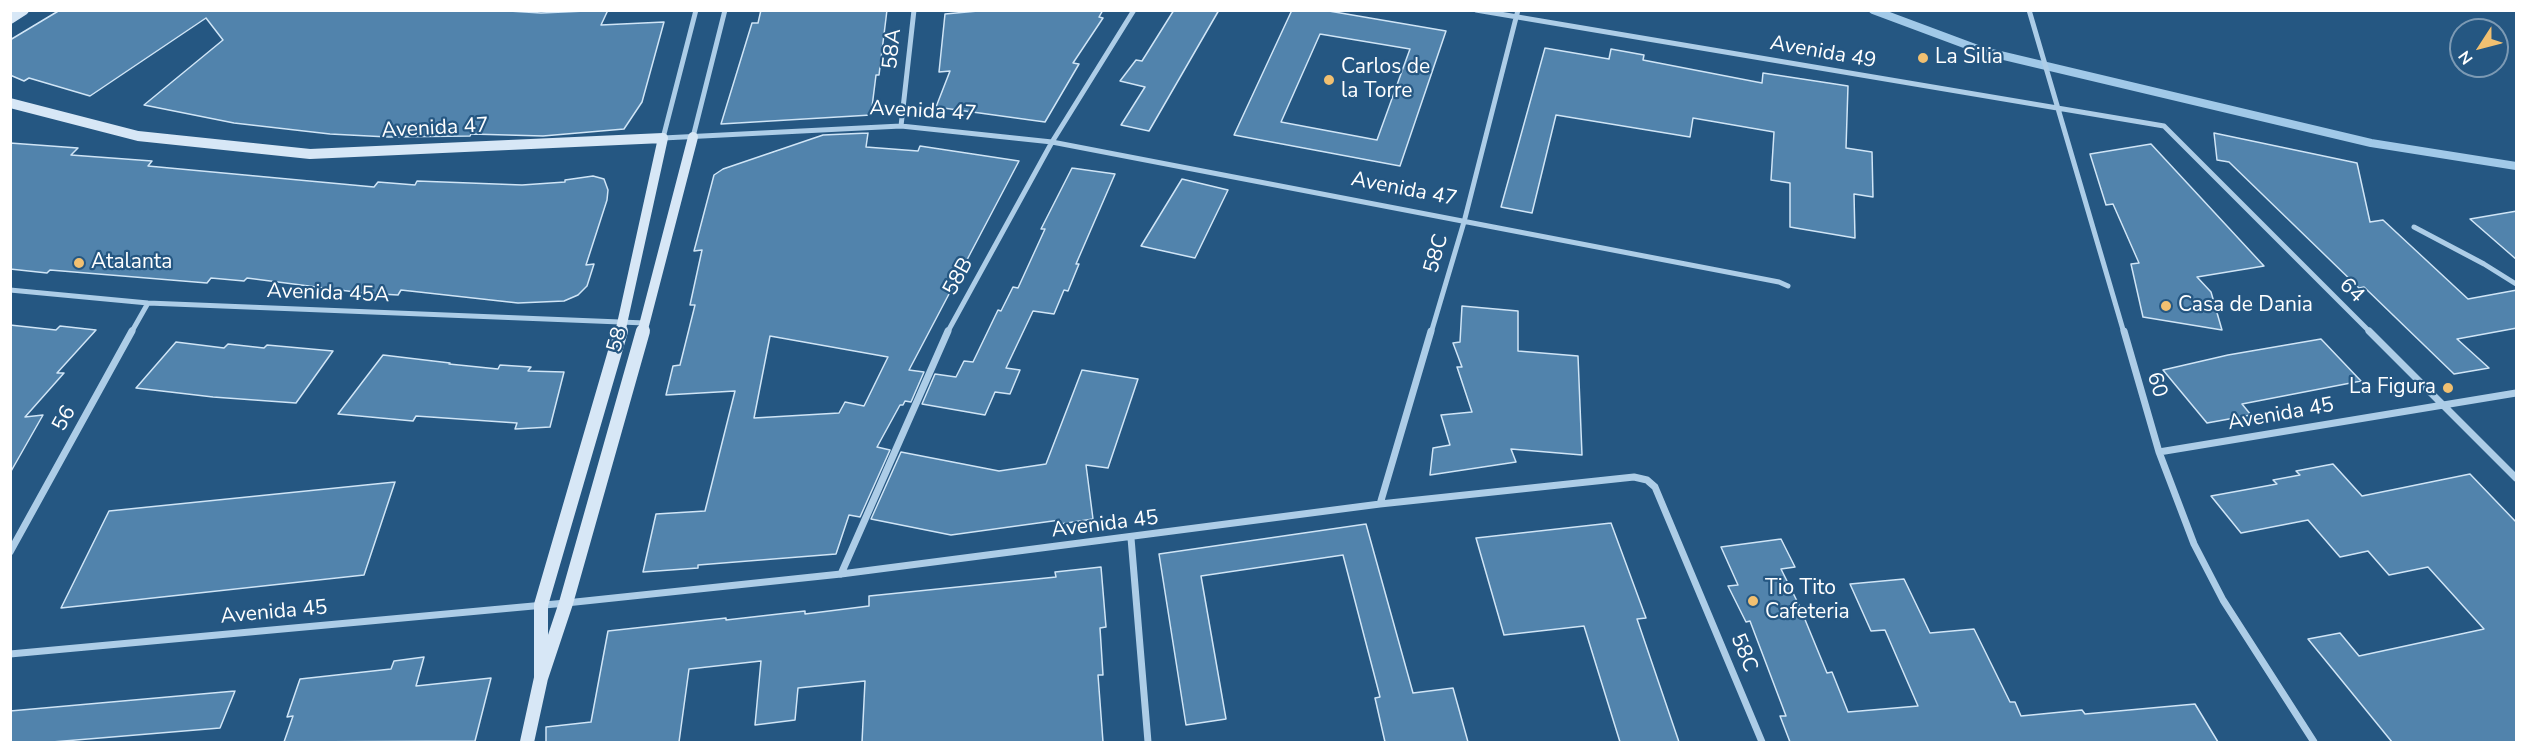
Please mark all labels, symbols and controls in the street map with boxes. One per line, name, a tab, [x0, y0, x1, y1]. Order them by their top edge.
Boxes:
north arrow	[2449, 18, 2509, 78]
street label: 58A	[878, 28, 908, 70]
street label: Avenida 49	[1768, 31, 1878, 75]
place label: La Silia	[1935, 45, 2003, 71]
text: N	[2454, 46, 2478, 69]
marker: La Silia	[1916, 51, 1930, 65]
place label: Carlos de la Torre	[1341, 55, 1430, 105]
marker: Carlos de la Torre	[1322, 73, 1336, 87]
street label: Avenida 47	[869, 97, 977, 127]
street label: Avenida 47	[381, 114, 489, 144]
street label: Avenida 47	[1349, 167, 1459, 213]
street label: 58C	[1419, 232, 1455, 276]
place label: Atalanta	[91, 250, 172, 276]
street label: 58B	[938, 254, 980, 300]
marker: Atalanta	[72, 256, 86, 270]
street label: 64	[2333, 273, 2369, 309]
street label: Avenida 45A	[266, 279, 390, 309]
place label: Casa de Dania	[2178, 293, 2313, 319]
marker: Casa de Dania	[2159, 299, 2173, 313]
street label: 58	[602, 324, 634, 356]
street label: 60	[2140, 369, 2172, 401]
place label: La Figura	[2349, 375, 2436, 401]
marker: La Figura	[2441, 381, 2455, 395]
street label: Avenida 45	[2226, 393, 2336, 437]
street label: 56	[48, 402, 82, 436]
street label: Avenida 45	[1050, 506, 1160, 544]
place label: Tio Tito Cafeteria	[1765, 576, 1850, 626]
marker: Tio Tito Cafeteria	[1746, 594, 1760, 608]
street label: Avenida 45	[219, 596, 329, 630]
street label: 58C	[1724, 630, 1762, 676]

